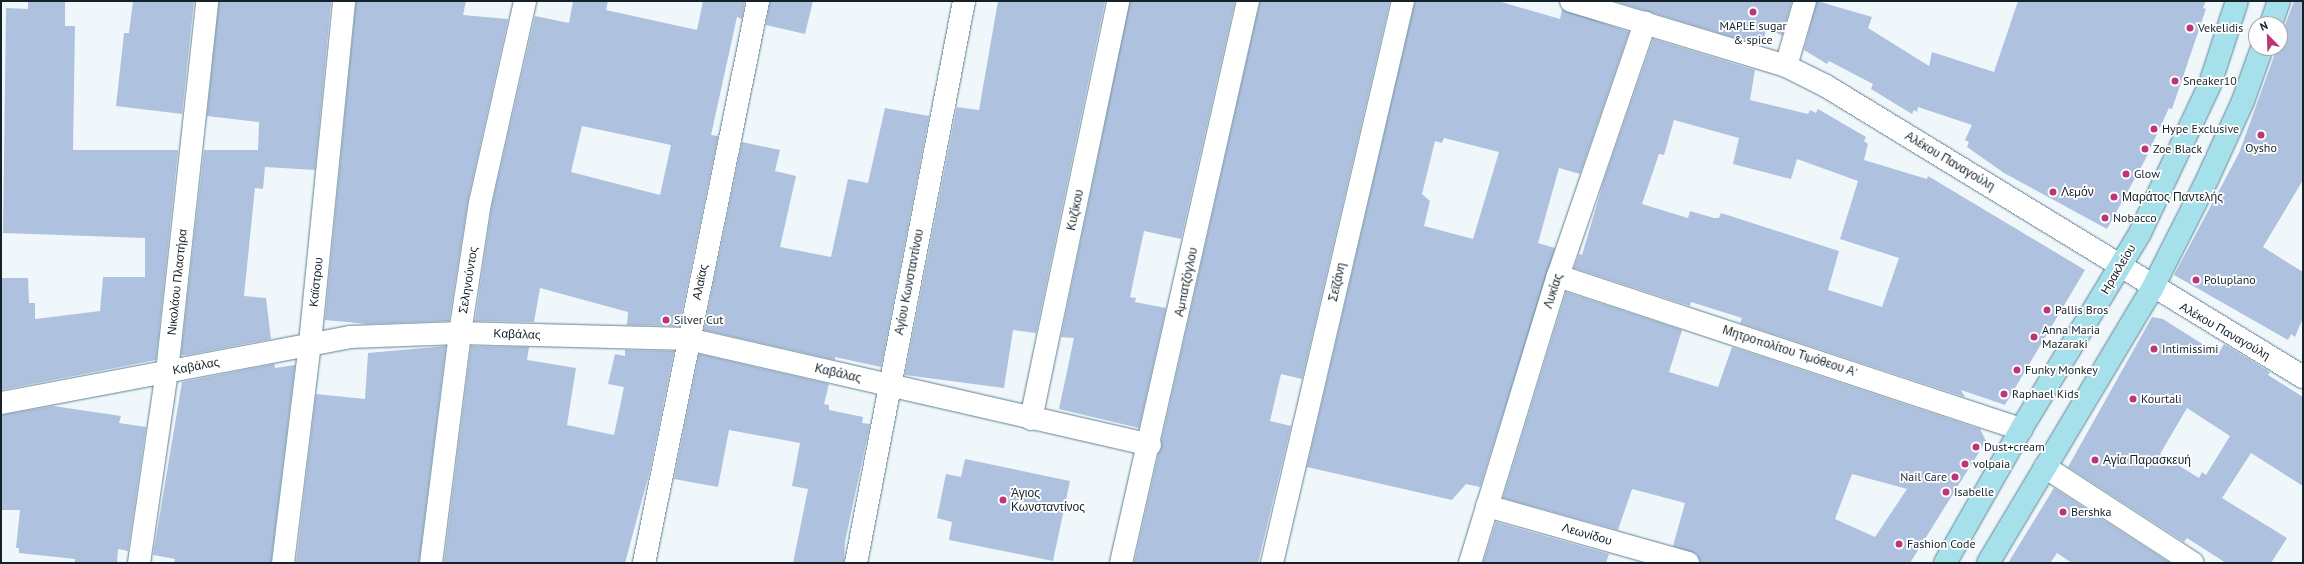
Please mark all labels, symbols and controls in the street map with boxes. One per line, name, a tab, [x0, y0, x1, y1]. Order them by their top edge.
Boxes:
marker: MAPLE sugar & spice	[1748, 7, 1758, 17]
north arrow	[2248, 16, 2288, 56]
text: N	[2258, 18, 2270, 34]
place label: MAPLE sugar & spice	[1719, 19, 1787, 47]
place label: Vekelidis	[2198, 21, 2243, 35]
marker: Vekelidis	[2185, 23, 2195, 33]
place label: Sneaker10	[2183, 74, 2237, 88]
marker: Sneaker10	[2170, 76, 2180, 86]
place label: Hype Exclusive	[2162, 122, 2239, 136]
marker: Hype Exclusive	[2149, 124, 2159, 134]
street label: Αλέκου Παναγούλη	[1903, 129, 1997, 193]
marker: Oysho	[2256, 130, 2266, 140]
place label: Oysho	[2245, 141, 2277, 155]
place label: Zoe Black	[2153, 142, 2202, 156]
marker: Zoe Black	[2140, 144, 2150, 154]
place label: Glow	[2134, 167, 2160, 181]
marker: Glow	[2121, 169, 2131, 179]
place label: Λεμόν	[2061, 185, 2094, 199]
marker: Λεμόν	[2048, 187, 2058, 197]
street label: Κυζίκου	[1064, 188, 1086, 232]
place label: Μαράτος Παντελής	[2122, 190, 2223, 204]
marker: Μαράτος Παντελής	[2109, 192, 2119, 202]
place label: Nobacco	[2113, 211, 2157, 225]
marker: Nobacco	[2100, 213, 2110, 223]
street label: Νικολάου Πλαστήρα	[164, 228, 190, 336]
street label: Αγίου Κωνσταντίνου	[892, 228, 926, 336]
street label: Ηρακλείου	[2097, 241, 2139, 297]
street label: Σεληνούντος	[456, 245, 480, 315]
street label: Αμπατζόγλου	[1172, 246, 1200, 318]
street label: Καϊστρου	[306, 257, 326, 307]
street label: Σεϊζάνη	[1326, 261, 1348, 303]
street label: Αλαϊας	[689, 263, 711, 301]
street label: Λυκίας	[1541, 272, 1565, 310]
place label: Poluplano	[2204, 273, 2256, 287]
marker: Poluplano	[2191, 275, 2201, 285]
street label: Αλέκου Παναγούλη	[2177, 299, 2273, 363]
place label: Pallis Bros	[2055, 303, 2108, 317]
marker: Pallis Bros	[2042, 305, 2052, 315]
place label: Silver Cut	[674, 313, 723, 327]
marker: Silver Cut	[661, 315, 671, 325]
street label: Μητροπολίτου Τιμόθεου Α'	[1721, 322, 1859, 380]
place label: Anna Maria Mazaraki	[2042, 323, 2100, 351]
street label: Καβάλας	[493, 326, 541, 342]
marker: Anna Maria Mazaraki	[2029, 332, 2039, 342]
place label: Intimissimi	[2162, 342, 2219, 356]
marker: Intimissimi	[2149, 344, 2159, 354]
street label: Καβάλας	[171, 354, 221, 378]
street label: Καβάλας	[813, 361, 863, 385]
place label: Funky Monkey	[2025, 363, 2098, 377]
marker: Funky Monkey	[2012, 365, 2022, 375]
place label: Raphael Kids	[2012, 387, 2079, 401]
marker: Raphael Kids	[1999, 389, 2009, 399]
place label: Kourtali	[2141, 392, 2182, 406]
marker: Kourtali	[2128, 394, 2138, 404]
place label: Dust+cream	[1984, 440, 2045, 454]
marker: Dust+cream	[1971, 442, 1981, 452]
place label: Αγία Παρασκευή	[2103, 453, 2191, 467]
marker: Αγία Παρασκευή	[2090, 455, 2100, 465]
place label: volpaia	[1973, 457, 2010, 471]
marker: volpaia	[1960, 459, 1970, 469]
place label: Nail Care	[1900, 470, 1947, 484]
marker: Nail Care	[1950, 472, 1960, 482]
place label: Isabelle	[1954, 485, 1994, 499]
place label: Άγιος Κωνσταντίνος	[1011, 486, 1085, 514]
marker: Isabelle	[1941, 487, 1951, 497]
marker: Άγιος Κωνσταντίνος	[998, 495, 1008, 505]
place label: Bershka	[2071, 505, 2111, 519]
marker: Bershka	[2058, 507, 2068, 517]
street label: Λεωνίδου	[1560, 520, 1614, 548]
place label: Fashion Code	[1907, 537, 1976, 551]
marker: Fashion Code	[1894, 539, 1904, 549]

